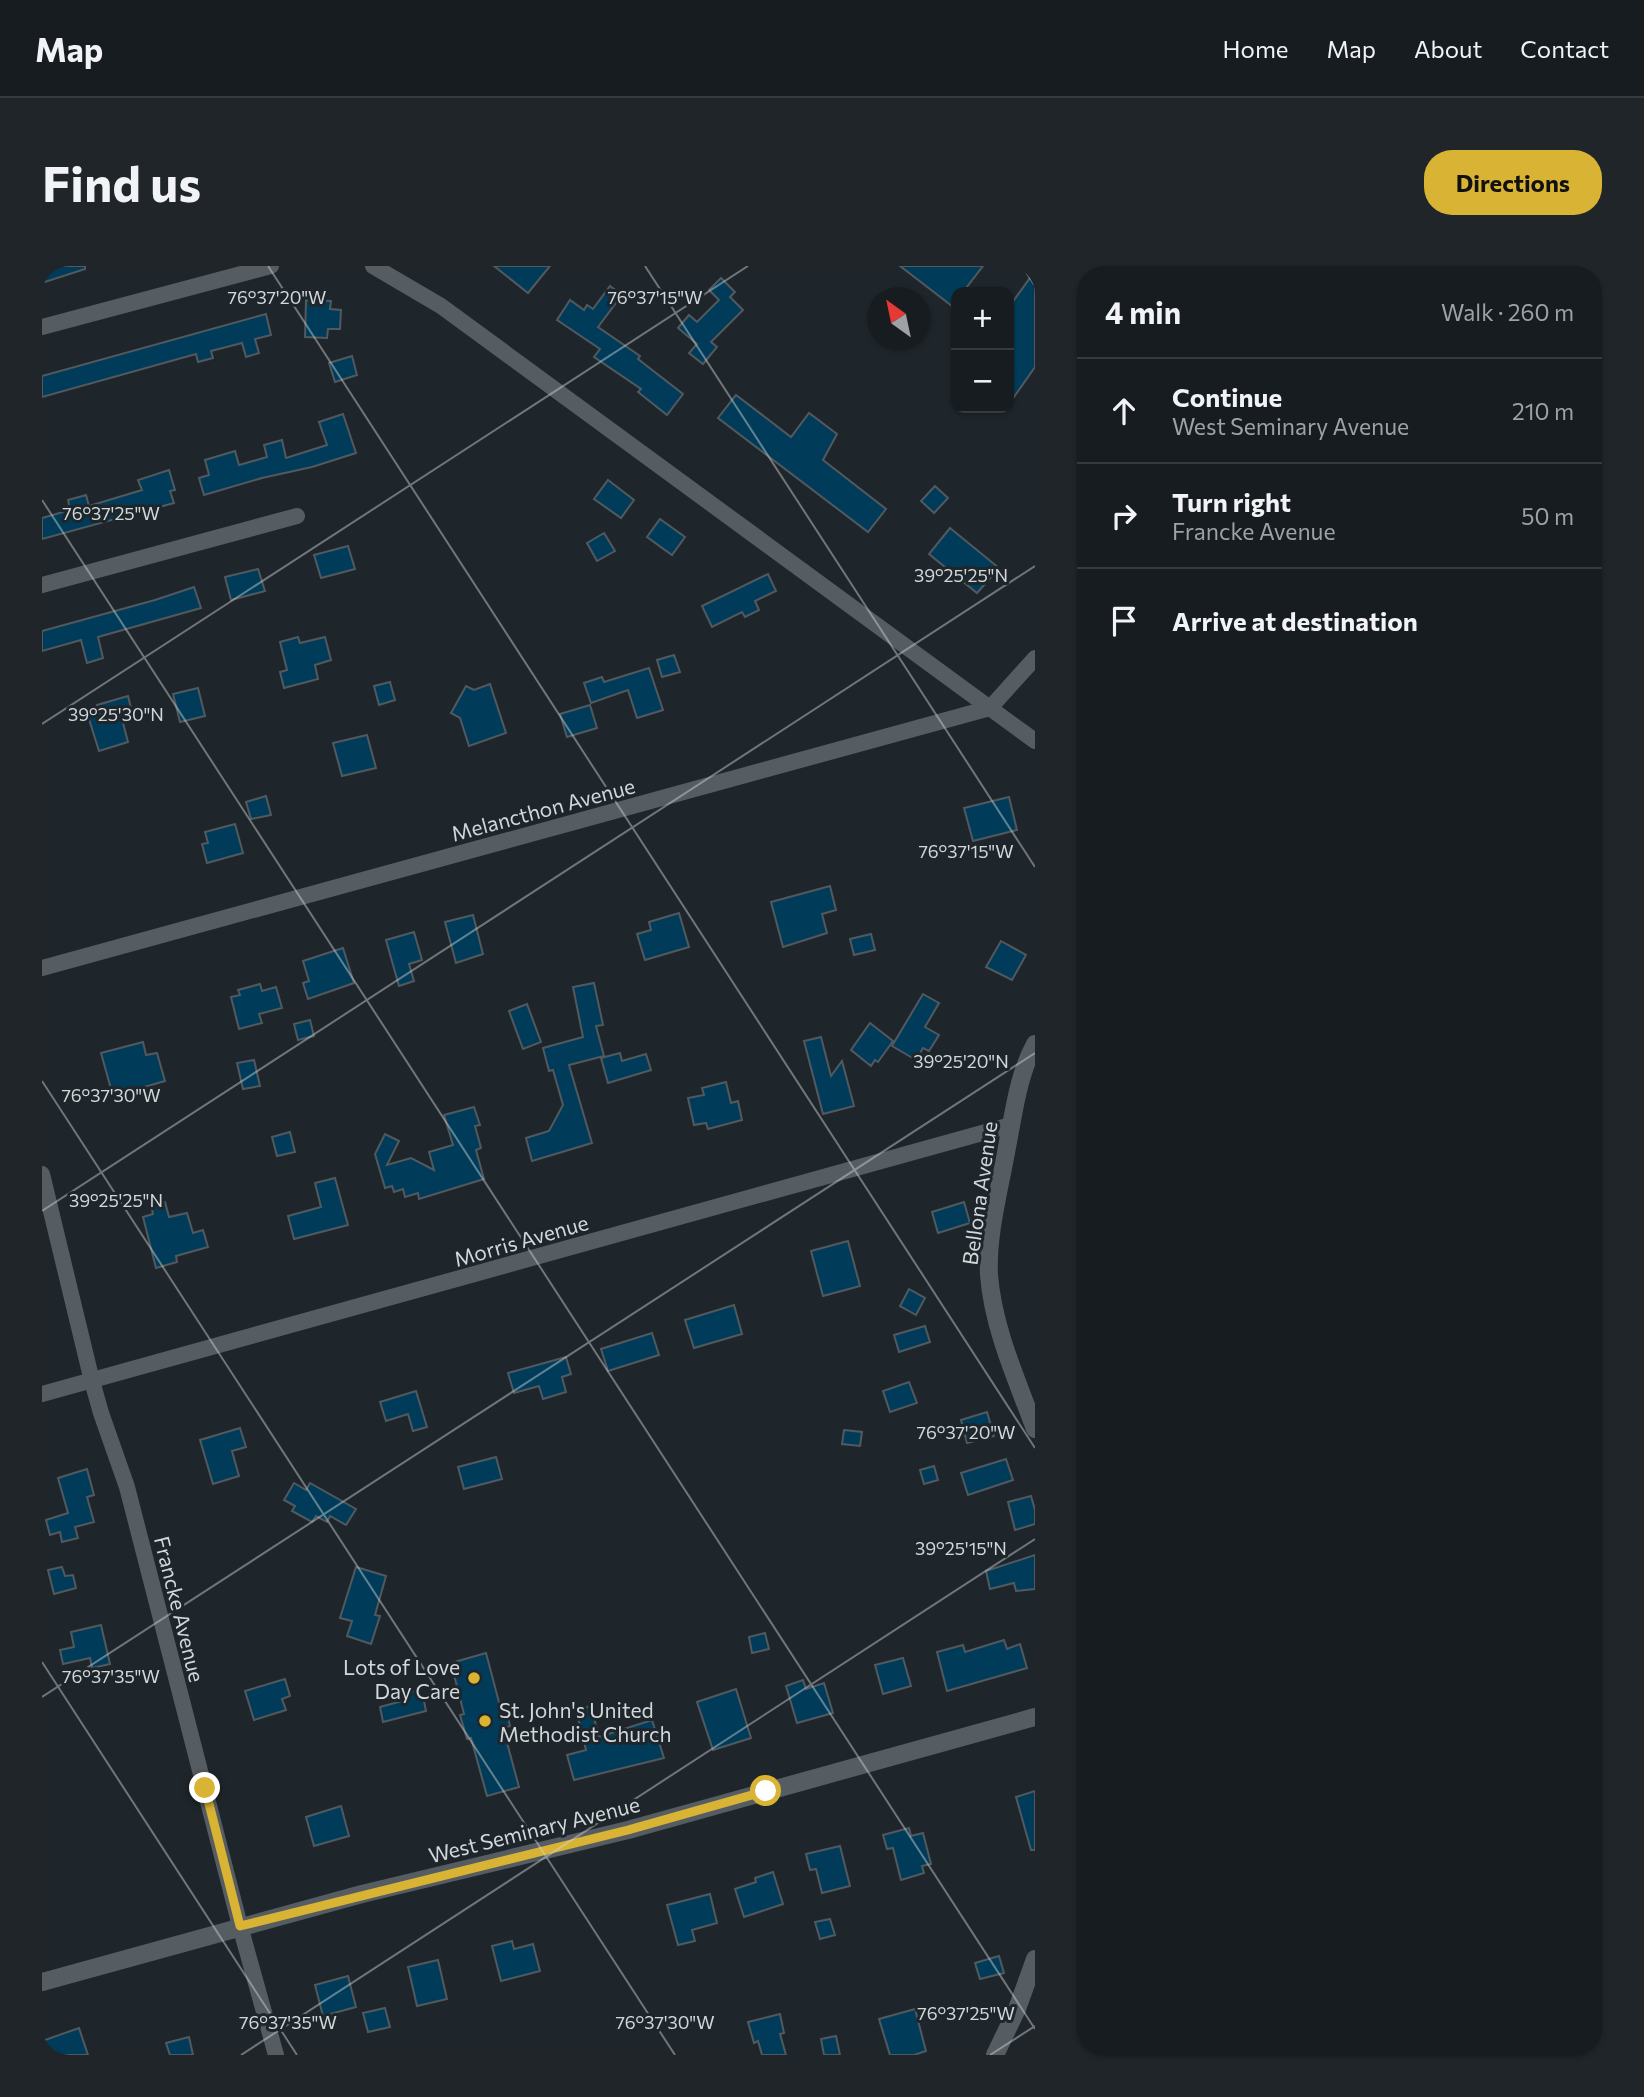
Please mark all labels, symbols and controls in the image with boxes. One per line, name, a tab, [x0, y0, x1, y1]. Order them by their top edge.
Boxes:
text: Map	[35, 28, 103, 69]
text: Home	[1223, 34, 1289, 63]
text: Map	[1327, 34, 1376, 63]
text: About	[1414, 34, 1482, 63]
text: Contact	[1520, 34, 1609, 63]
button: Directions	[1424, 150, 1602, 215]
text: Find us	[42, 152, 201, 212]
text: 76°37'20"W	[228, 286, 326, 308]
text: 76°37'15"W	[607, 286, 703, 308]
north arrow	[867, 287, 930, 350]
map controls	[951, 287, 1014, 413]
button: +	[951, 287, 1014, 350]
text: 4 min	[1105, 293, 1181, 330]
text: Walk · 260 m	[1441, 298, 1574, 326]
button: −	[951, 350, 1014, 413]
text: Continue	[1172, 381, 1282, 412]
icon: ahead	[1105, 392, 1143, 430]
text: 210 m	[1512, 397, 1574, 425]
text: West Seminary Avenue	[1172, 412, 1409, 440]
text: Turn right	[1172, 486, 1291, 517]
icon: right	[1105, 497, 1143, 535]
text: 76°37'25"W	[62, 502, 160, 524]
text: 50 m	[1521, 502, 1574, 530]
text: Francke Avenue	[1172, 517, 1336, 545]
text: 39°25'25"N	[914, 564, 1008, 586]
icon: arrive	[1105, 602, 1143, 640]
text: Arrive at destination	[1172, 605, 1418, 636]
text: 39°25'30"N	[68, 703, 164, 725]
street label: Melancthon Avenue	[448, 772, 638, 846]
text: 76°37'15"W	[918, 840, 1014, 862]
text: 39°25'20"N	[913, 1050, 1009, 1072]
text: 76°37'30"W	[61, 1084, 161, 1106]
street label: Bellona Avenue	[957, 1120, 1001, 1266]
text: 39°25'25"N	[69, 1189, 163, 1211]
street label: Morris Avenue	[451, 1209, 591, 1271]
text: 76°37'20"W	[917, 1421, 1015, 1443]
street label: Francke Avenue	[150, 1534, 210, 1684]
text: 39°25'15"N	[915, 1537, 1007, 1559]
place label: Lots of Love Day Care	[343, 1654, 460, 1703]
text: 76°37'35"W	[62, 1665, 160, 1687]
marker: Lots of Love Day Care	[466, 1670, 482, 1686]
place label: St. John's United Methodist Church	[499, 1697, 671, 1746]
marker: St. John's United Methodist Church	[477, 1713, 493, 1729]
route end	[189, 1772, 220, 1803]
route start	[750, 1775, 781, 1806]
street label: West Seminary Avenue	[426, 1791, 642, 1867]
text: 76°37'25"W	[917, 2002, 1015, 2024]
text: 76°37'35"W	[239, 2011, 337, 2033]
text: 76°37'30"W	[615, 2011, 715, 2033]

